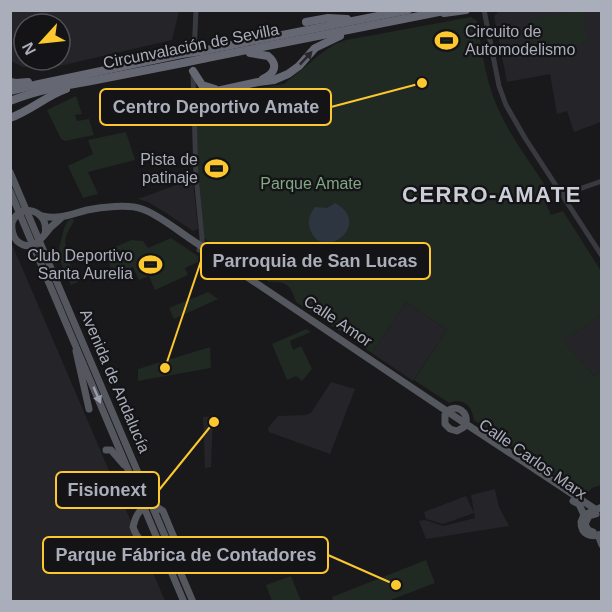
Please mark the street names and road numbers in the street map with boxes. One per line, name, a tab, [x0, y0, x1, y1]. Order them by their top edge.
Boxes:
street label: Circunvalación de Sevilla	[102, 21, 280, 71]
street label: Calle Amor	[301, 292, 376, 350]
street label: Avenida de Andalucía	[77, 307, 153, 456]
street label: Calle Carlos Marx	[476, 416, 590, 502]

